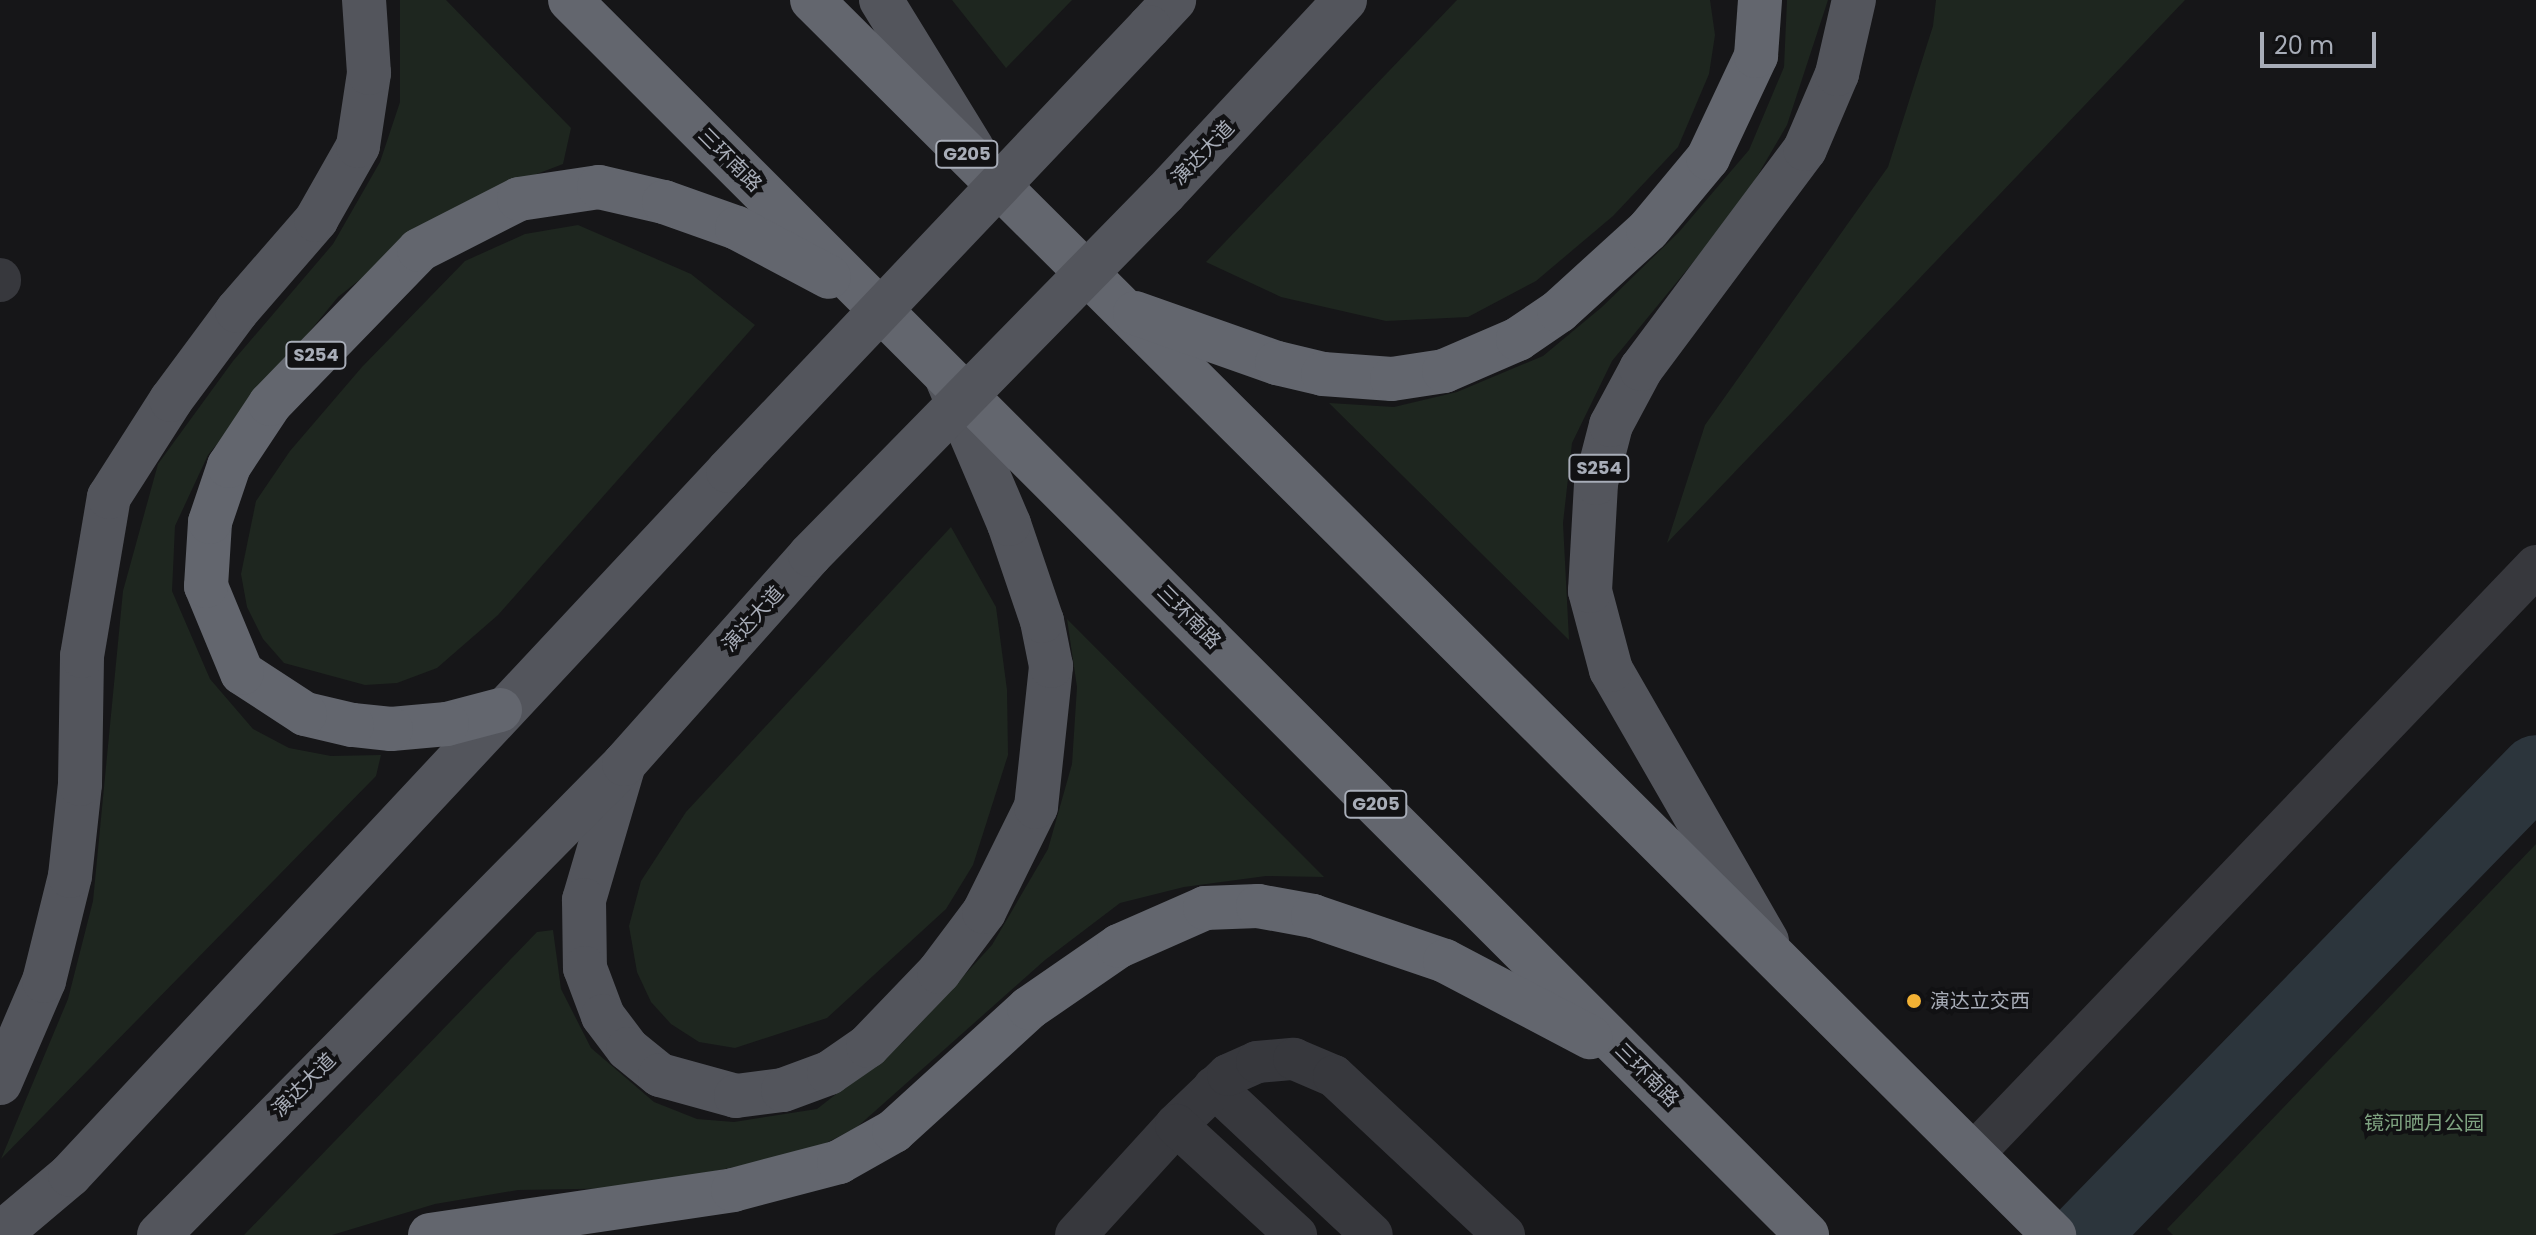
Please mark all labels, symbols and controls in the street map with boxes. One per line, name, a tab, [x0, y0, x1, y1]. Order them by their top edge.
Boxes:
scale bar	[2264, 16, 2380, 66]
text: 20 m	[2274, 29, 2334, 62]
street label: 演达大道	[1167, 116, 1239, 190]
street label: 三环南路	[693, 123, 767, 197]
road number: G205	[935, 140, 999, 168]
road number: S254	[284, 341, 348, 369]
road number: S254	[1567, 454, 1631, 482]
street label: 三环南路	[1152, 580, 1226, 654]
street label: 演达大道	[717, 581, 789, 657]
road number: G205	[1344, 790, 1408, 818]
place label: 演达立交西	[1930, 989, 2030, 1013]
marker: 演达立交西	[1905, 992, 1923, 1010]
street label: 三环南路	[1610, 1038, 1684, 1112]
street label: 演达大道	[267, 1048, 341, 1122]
park label: 镜河晒月公园	[2364, 1111, 2484, 1135]

